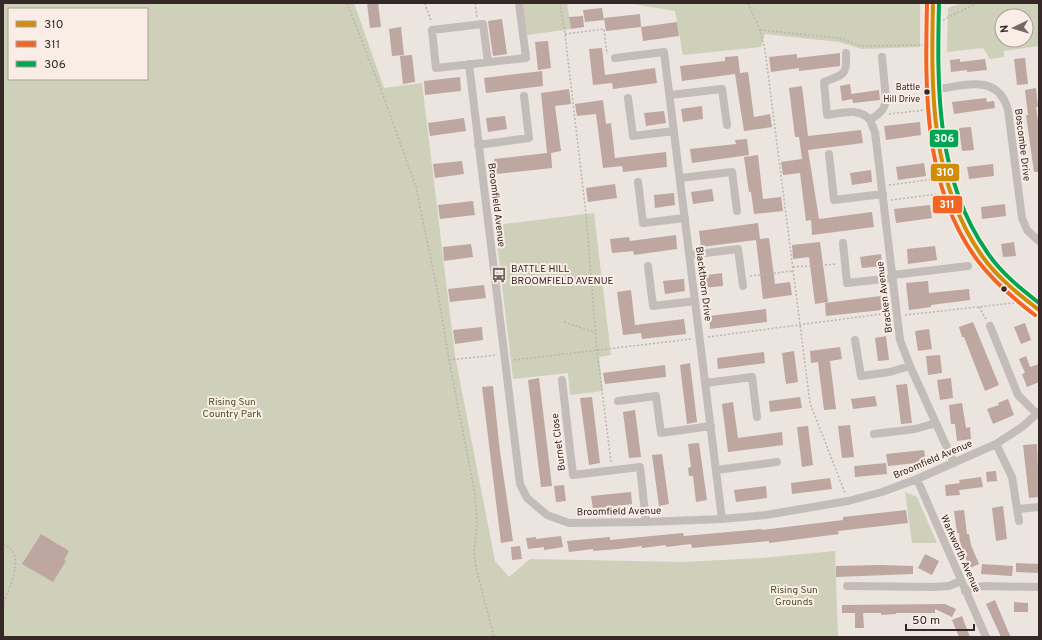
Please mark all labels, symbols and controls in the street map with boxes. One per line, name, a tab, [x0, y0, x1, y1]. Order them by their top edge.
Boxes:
legend	[8, 8, 148, 80]
north arrow	[994, 8, 1034, 48]
text: 310	[44, 17, 63, 33]
text: N	[998, 24, 1012, 33]
text: 311	[44, 37, 60, 53]
text: 306	[44, 57, 66, 73]
place label: Battle Hill Drive	[883, 82, 920, 105]
marker: Battle Hill Drive	[922, 87, 932, 97]
street label: Boscombe Drive	[1011, 108, 1033, 182]
line badge: 306	[929, 129, 959, 148]
text: 306	[934, 132, 954, 146]
street label: Broomfield Avenue	[484, 162, 508, 248]
line badge: 310	[930, 163, 960, 182]
text: 310	[936, 166, 954, 180]
line badge: 311	[932, 195, 963, 214]
text: 311	[939, 198, 955, 212]
street label: Blackthorn Drive	[692, 246, 714, 322]
street label: Bracken Avenue	[874, 260, 896, 334]
place label: BATTLE HILL BROOMFIELD AVENUE	[511, 263, 614, 288]
bus stop icon: BATTLE HILL BROOMFIELD AVENUE	[490, 266, 508, 284]
unlabelled marker	[999, 284, 1009, 294]
park label: Rising Sun Country Park	[203, 396, 261, 421]
street label: Burnet Close	[549, 413, 569, 471]
street label: Broomfield Avenue	[891, 437, 975, 483]
street label: Broomfield Avenue	[576, 505, 662, 519]
street label: Warkworth Avenue	[937, 513, 983, 595]
park label: Rising Sun Grounds	[770, 584, 818, 609]
scale bar	[906, 606, 974, 632]
text: 50 m	[912, 613, 940, 629]

